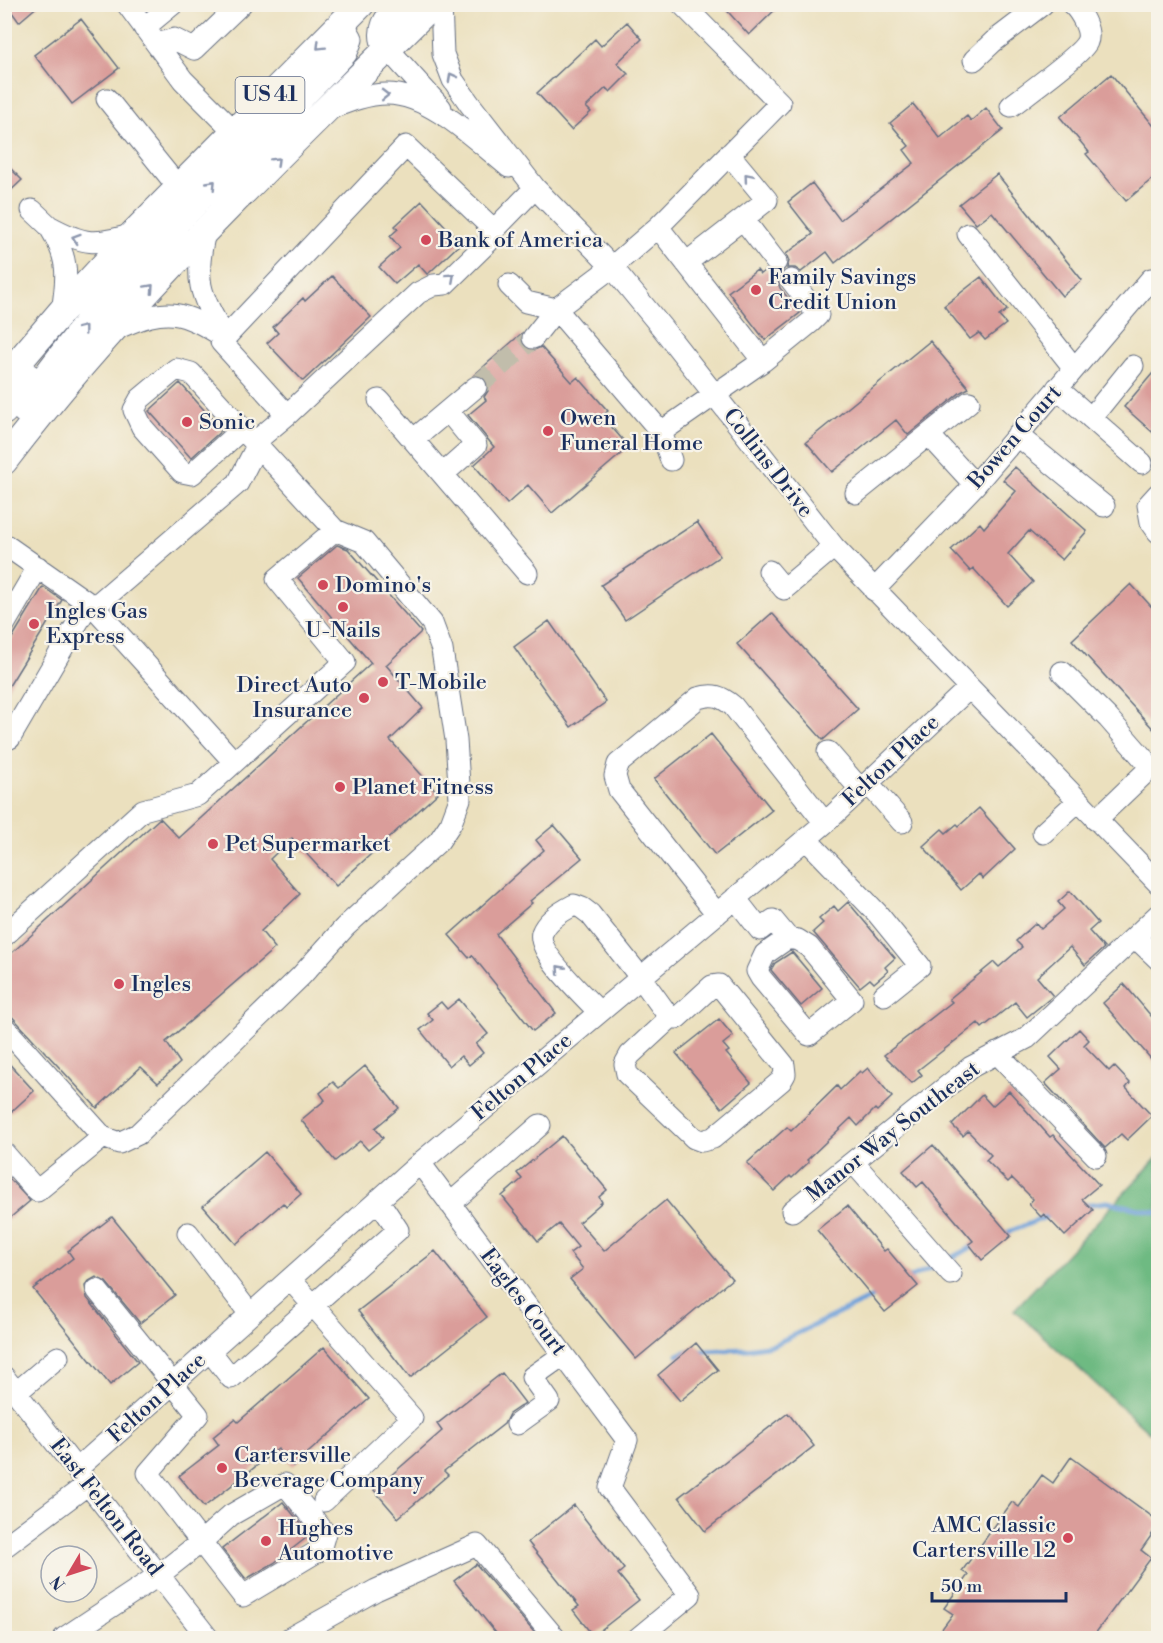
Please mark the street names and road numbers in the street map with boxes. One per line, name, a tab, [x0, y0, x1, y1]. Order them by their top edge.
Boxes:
road number: US 41	[236, 77, 304, 113]
street label: Bowen Court	[962, 379, 1068, 495]
street label: Collins Drive	[717, 403, 819, 523]
street label: Felton Place	[837, 709, 945, 813]
street label: Felton Place	[466, 1027, 578, 1127]
street label: Manor Way Southeast	[801, 1056, 986, 1208]
street label: Eagles Court	[474, 1243, 572, 1361]
street label: Felton Place	[102, 1347, 212, 1449]
street label: East Felton Road	[44, 1433, 169, 1582]

